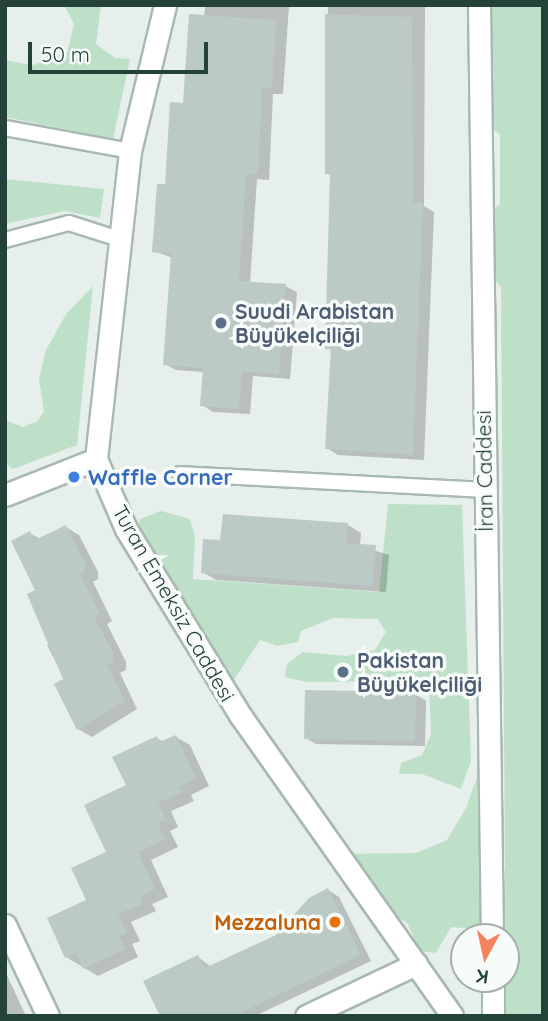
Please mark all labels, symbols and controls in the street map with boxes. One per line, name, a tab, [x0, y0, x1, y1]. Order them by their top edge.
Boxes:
scale bar	[32, 28, 212, 72]
text: 50 m	[41, 41, 90, 67]
place label: Suudi Arabistan Büyükelçiliği	[235, 298, 394, 348]
marker: Suudi Arabistan Büyükelçiliği	[213, 315, 229, 331]
street label: İran Caddesi	[470, 410, 498, 532]
place label: Waffle Corner	[88, 464, 233, 490]
marker: Waffle Corner	[66, 469, 82, 485]
street label: Turan Emeksiz Caddesi	[107, 500, 241, 706]
place label: Pakistan Büyükelçiliği	[357, 647, 482, 697]
marker: Pakistan Büyükelçiliği	[335, 664, 351, 680]
place label: Mezzaluna	[214, 909, 321, 935]
marker: Mezzaluna	[327, 914, 343, 930]
north arrow	[450, 923, 520, 993]
text: K	[475, 964, 490, 990]

